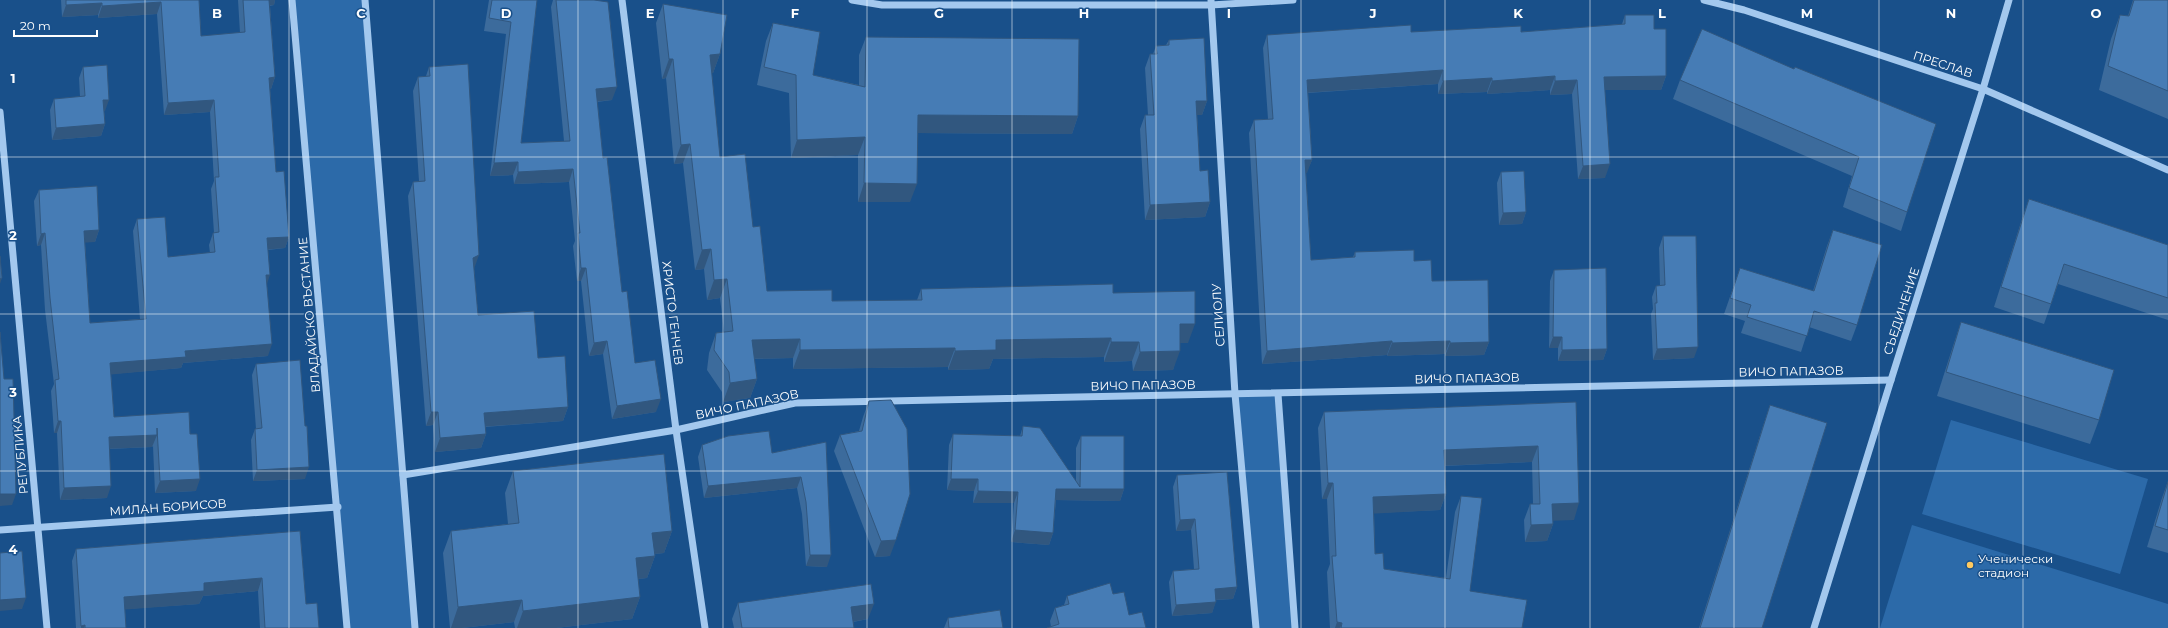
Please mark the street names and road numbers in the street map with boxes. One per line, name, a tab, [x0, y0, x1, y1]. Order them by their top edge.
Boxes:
street label: ПРЕСЛАВ	[1911, 47, 1975, 81]
street label: ВЛАДАЙСКО ВЪСТАНИЕ	[295, 237, 323, 393]
street label: ХРИСТО ГЕНЧЕВ	[659, 260, 687, 366]
street label: СЪЕДИНЕНИЕ	[1880, 265, 1922, 357]
street label: СЕЛИОЛУ	[1208, 282, 1228, 347]
street label: ВИЧО ПАПАЗОВ	[1738, 363, 1844, 379]
street label: ВИЧО ПАПАЗОВ	[1414, 370, 1520, 386]
street label: ВИЧО ПАПАЗОВ	[1090, 377, 1196, 393]
street label: ВИЧО ПАПАЗОВ	[694, 386, 800, 422]
street label: РЕПУБЛИКА	[9, 415, 31, 495]
street label: МИЛАН БОРИСОВ	[109, 495, 227, 519]

